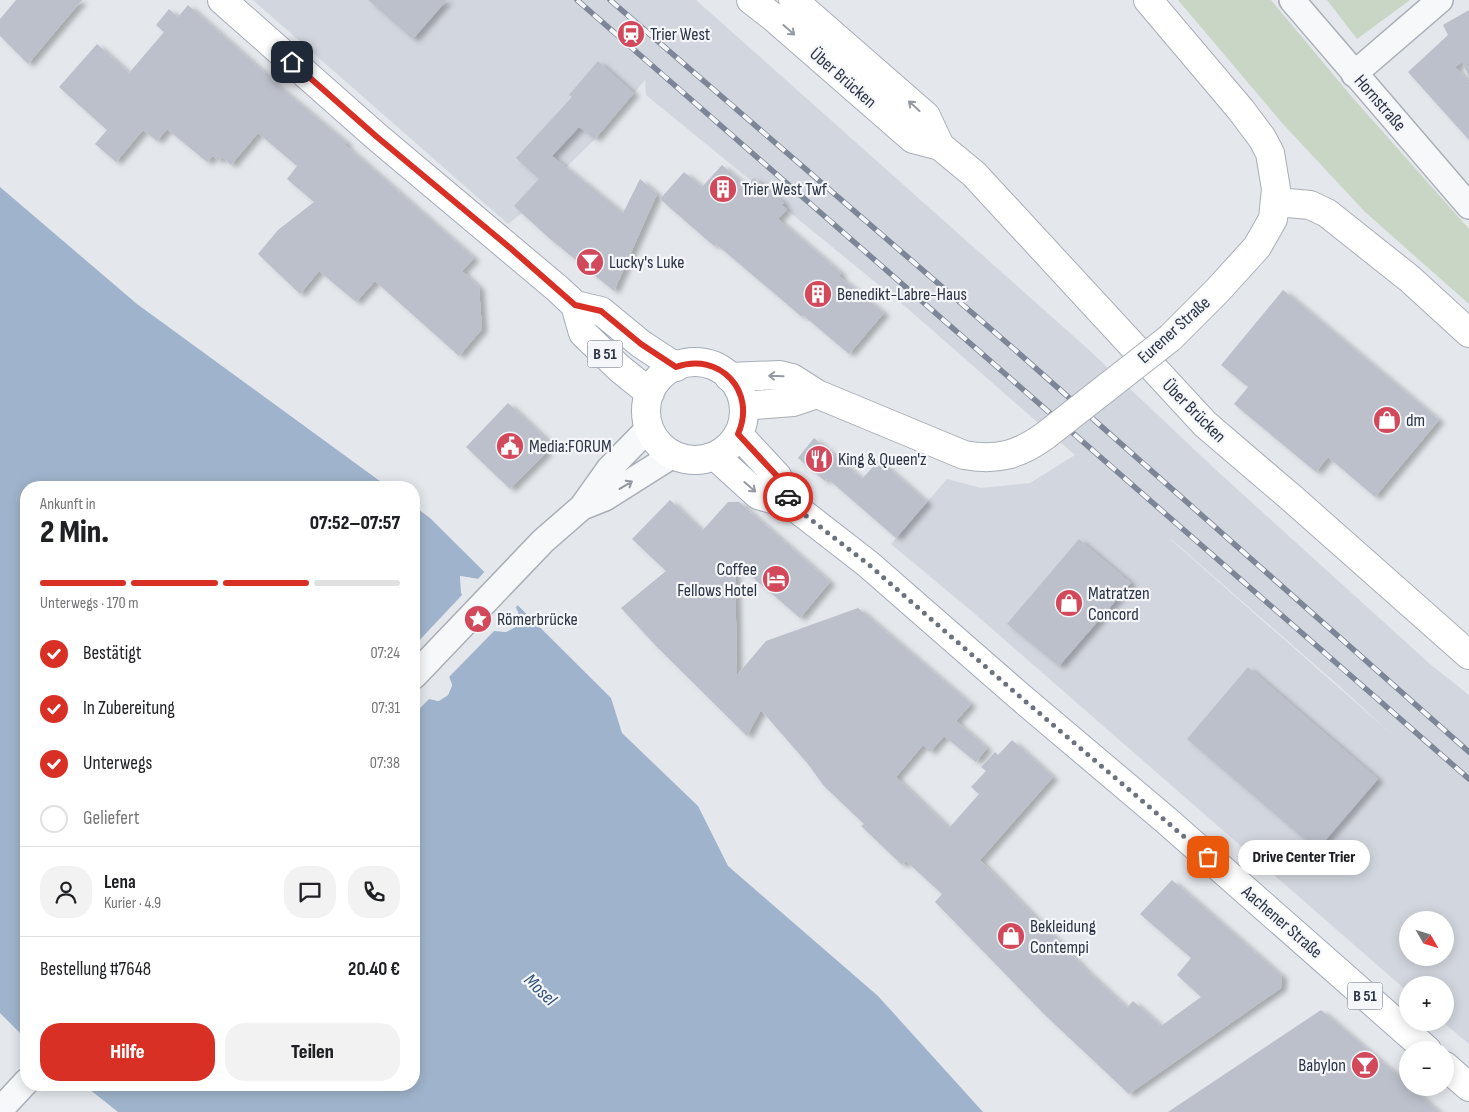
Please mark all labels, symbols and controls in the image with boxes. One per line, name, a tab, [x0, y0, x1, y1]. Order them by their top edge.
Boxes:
station icon: Trier West	[616, 19, 646, 49]
place label: Trier West	[650, 24, 711, 45]
one-way arrow	[782, 25, 795, 36]
pin	[271, 41, 313, 83]
street label: Über Brücken	[806, 43, 880, 113]
icon: home	[278, 48, 306, 76]
street label: Hornstraße	[1350, 70, 1410, 136]
one-way arrow	[908, 100, 921, 112]
building icon: Trier West Twf	[708, 174, 738, 204]
place label: Trier West Twf	[742, 179, 828, 200]
bar icon: Lucky's Luke	[575, 247, 605, 277]
place label: Lucky's Luke	[609, 252, 684, 273]
building icon: Benedikt-Labre-Haus	[803, 279, 833, 309]
place label: Benedikt-Labre-Haus	[837, 284, 967, 305]
street label: Eurener Straße	[1134, 292, 1214, 368]
road number: B 51	[588, 340, 622, 368]
one-way arrow	[768, 371, 784, 380]
street label: Über Brücken	[1158, 375, 1230, 447]
shop icon: dm	[1372, 405, 1402, 435]
place label: dm	[1406, 410, 1425, 431]
public building icon: Media:FORUM	[495, 431, 525, 461]
place label: Media:FORUM	[529, 436, 612, 457]
restaurant icon: King & Queen'z	[804, 444, 834, 474]
place label: King & Queen'z	[838, 449, 927, 470]
courier	[763, 472, 813, 522]
one-way arrow	[618, 480, 632, 490]
one-way arrow	[743, 482, 756, 493]
icon: car	[774, 483, 802, 511]
text: Ankunft in	[40, 495, 96, 514]
text: 07:52–07:57	[310, 512, 400, 535]
text: 2 Min.	[40, 513, 109, 552]
place label: Coffee Fellows Hotel	[677, 559, 757, 601]
hotel icon: Coffee Fellows Hotel	[761, 564, 791, 594]
place label: Matratzen Concord	[1088, 583, 1150, 625]
shop icon: Matratzen Concord	[1054, 588, 1084, 618]
text: Unterwegs · 170 m	[40, 594, 139, 613]
place icon: Römerbrücke	[463, 604, 493, 634]
place label: Römerbrücke	[497, 609, 578, 630]
icon: check	[40, 640, 68, 668]
text: Bestätigt	[83, 642, 142, 665]
text: 07:24	[370, 644, 400, 663]
icon: check	[40, 695, 68, 723]
text: In Zubereitung	[83, 697, 175, 720]
text: 07:31	[371, 699, 400, 718]
icon: check	[40, 750, 68, 778]
text: Unterwegs	[83, 752, 152, 775]
text: 07:38	[370, 754, 400, 773]
text: Geliefert	[83, 807, 139, 830]
pin	[1187, 836, 1229, 878]
callout: Drive Center Trier	[1238, 840, 1370, 874]
icon: bag	[1194, 843, 1222, 871]
text: Drive Center Trier	[1253, 848, 1355, 867]
button: person	[40, 866, 92, 918]
button: chat	[284, 866, 336, 918]
button: phone	[348, 866, 400, 918]
text: Lena	[104, 871, 136, 894]
street label: Aachener Straße	[1237, 881, 1327, 963]
text: Kurier · 4.9	[104, 894, 161, 913]
north arrow	[1399, 911, 1454, 966]
map controls	[1399, 911, 1454, 1096]
place label: Bekleidung Contempi	[1030, 916, 1096, 958]
shop icon: Bekleidung Contempi	[996, 921, 1026, 951]
text: Bestellung #7648	[40, 958, 151, 981]
text: 20.40 €	[348, 958, 400, 981]
water label: Mosel	[519, 969, 561, 1011]
button: +	[1399, 976, 1454, 1031]
road number: B 51	[1348, 982, 1382, 1009]
button: Hilfe	[40, 1023, 215, 1081]
button: Teilen	[225, 1023, 400, 1081]
button: −	[1399, 1041, 1454, 1096]
bar icon: Babylon	[1350, 1050, 1380, 1080]
place label: Babylon	[1298, 1055, 1346, 1076]

